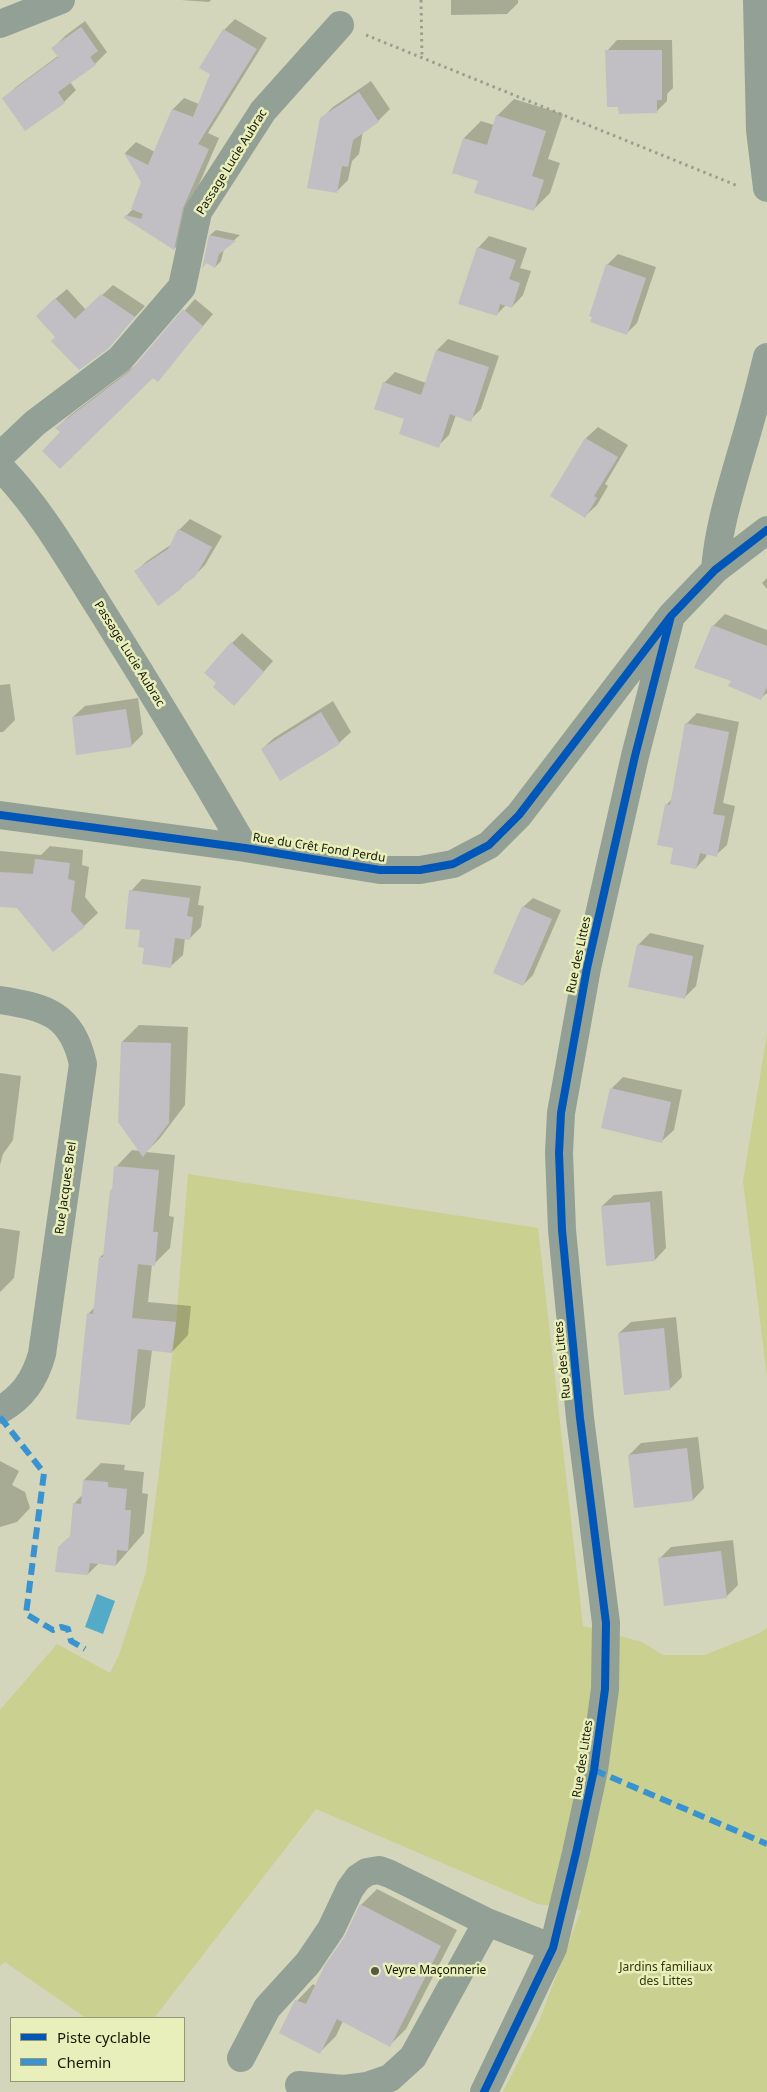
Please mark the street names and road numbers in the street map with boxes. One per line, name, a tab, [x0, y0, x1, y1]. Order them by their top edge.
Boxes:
street label: Passage Lucie Aubrac	[194, 107, 270, 217]
street label: Passage Lucie Aubrac	[91, 599, 167, 709]
street label: Rue du Crêt Fond Perdu	[252, 830, 386, 866]
street label: Rue des Littes	[564, 915, 594, 995]
street label: Rue Jacques Brel	[52, 1141, 80, 1235]
street label: Rue des Littes	[552, 1320, 574, 1400]
street label: Rue des Littes	[570, 1719, 596, 1799]

